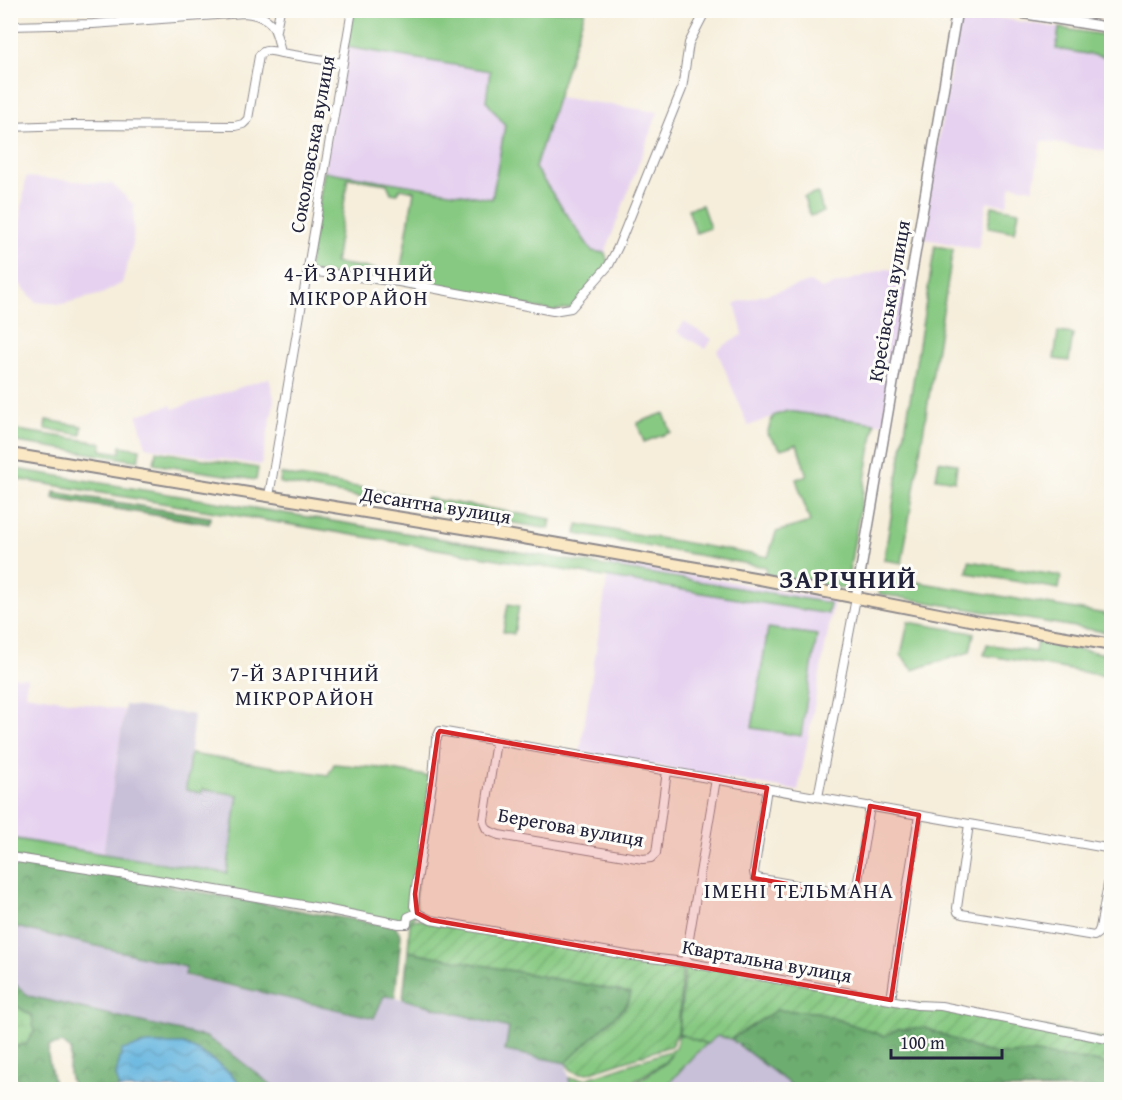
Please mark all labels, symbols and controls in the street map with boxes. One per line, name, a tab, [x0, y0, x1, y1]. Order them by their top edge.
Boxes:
street label: Соколовська вулиця	[282, 53, 341, 235]
street label: Кресівська вулиця	[860, 218, 917, 384]
district label: 4-Й ЗАРІЧНИЙ МІКРОРАЙОН	[284, 258, 434, 313]
street label: Десантна вулиця	[358, 478, 513, 531]
district label: ЗАРІЧНИЙ	[779, 559, 917, 598]
district label: 7-Й ЗАРІЧНИЙ МІКРОРАЙОН	[230, 658, 380, 713]
street label: Берегова вулиця	[496, 799, 646, 854]
district label: ІМЕНІ ТЕЛЬМАНА	[704, 874, 894, 906]
street label: Квартальна вулиця	[680, 931, 854, 990]
scale bar	[891, 1022, 1002, 1060]
text: 100 m	[900, 1029, 945, 1056]

